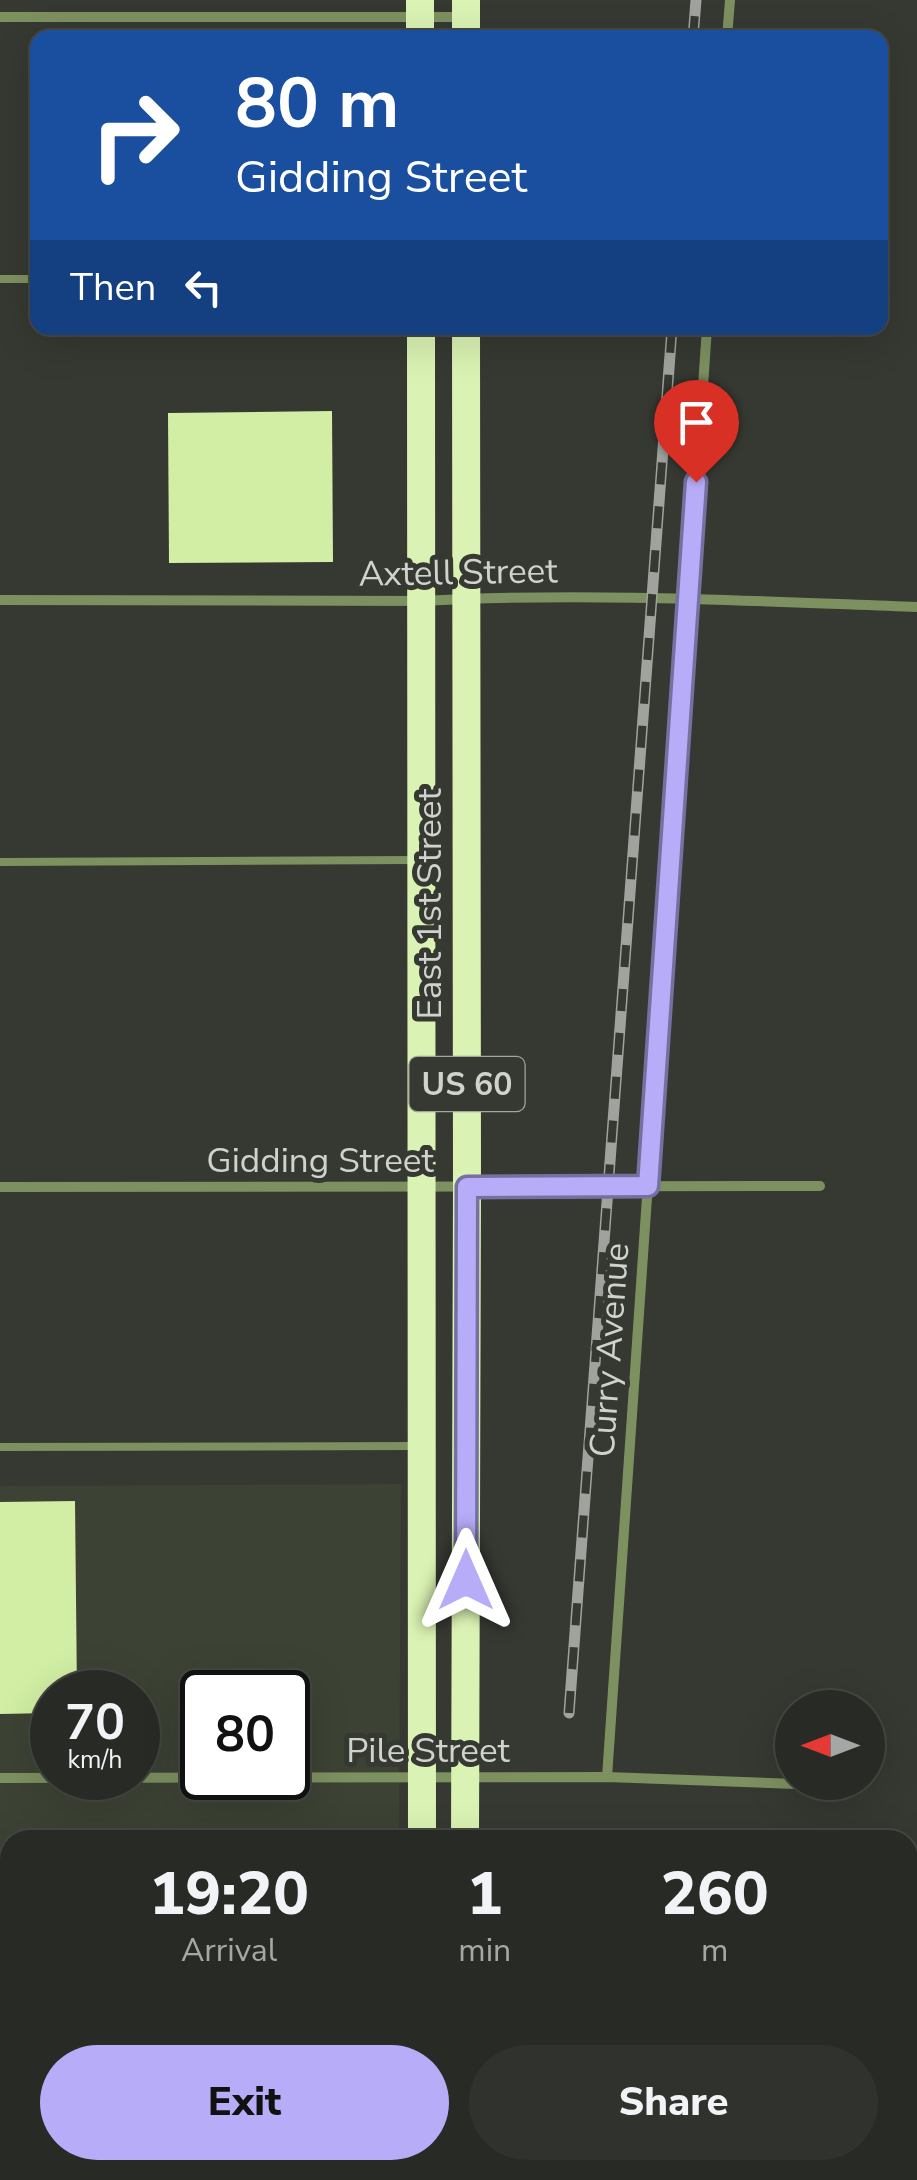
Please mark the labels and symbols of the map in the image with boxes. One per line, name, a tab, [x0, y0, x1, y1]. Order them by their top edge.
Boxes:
pin	[654, 380, 739, 483]
street label: Axtell Street	[358, 547, 559, 598]
street label: East 1st Street	[406, 788, 453, 1020]
road number: US 60	[410, 1057, 524, 1111]
street label: Gidding Street	[206, 1137, 434, 1184]
street label: Curry Avenue	[579, 1241, 640, 1459]
position arrow	[414, 1528, 518, 1632]
speed limit sign: 80	[180, 1670, 310, 1800]
north arrow	[775, 1690, 885, 1800]
street label: Pile Street	[346, 1727, 511, 1774]

